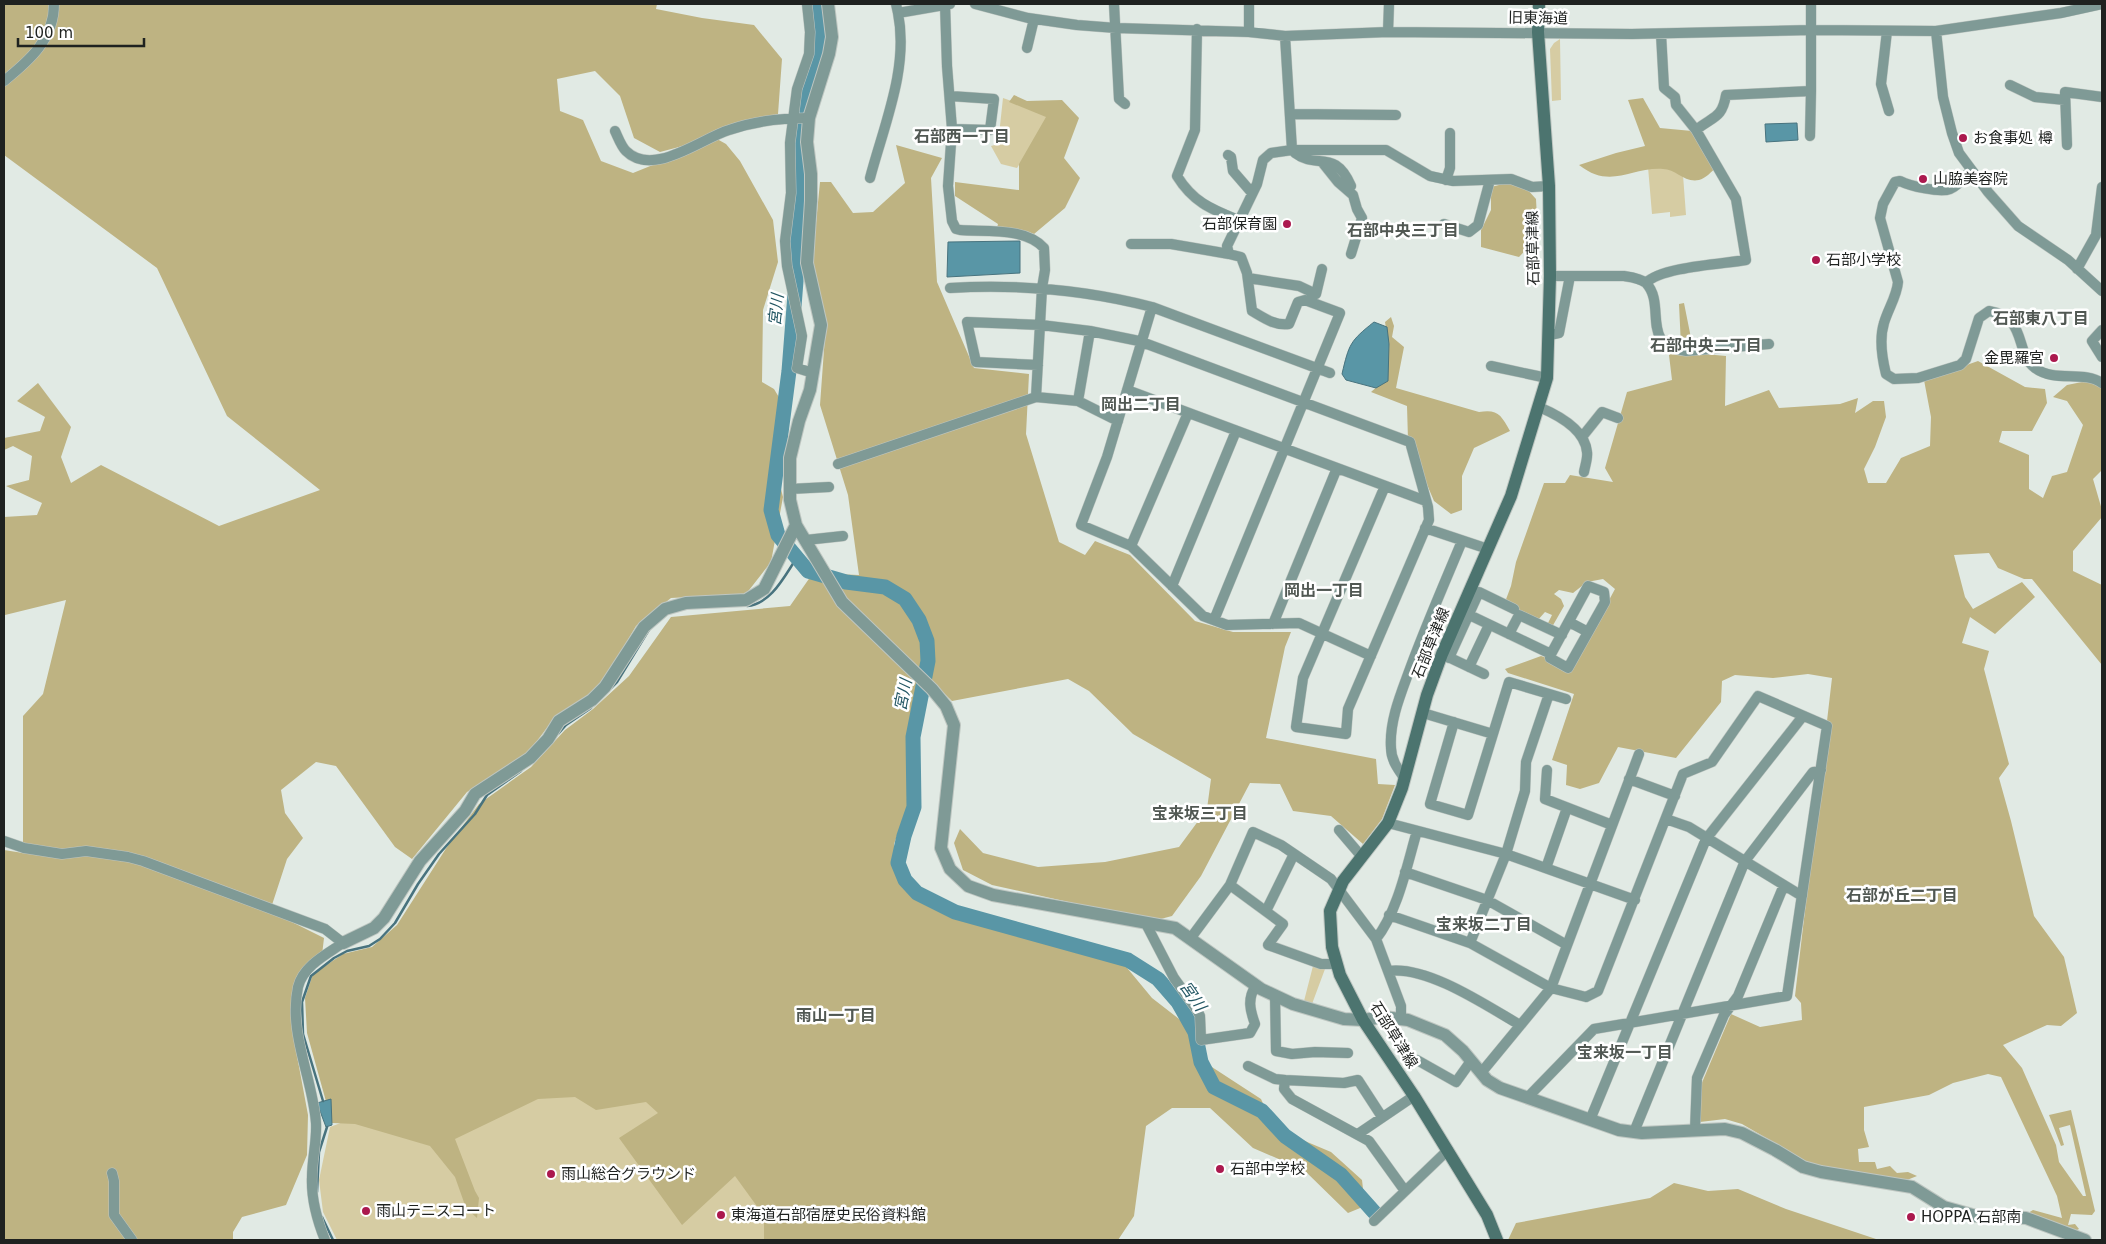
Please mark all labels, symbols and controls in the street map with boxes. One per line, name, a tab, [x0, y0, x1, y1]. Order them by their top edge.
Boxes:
street label: 旧東海道	[1508, 8, 1568, 28]
scale bar	[18, 15, 144, 47]
text: 100 m	[25, 24, 73, 42]
district label: 石部西一丁目	[914, 127, 1010, 146]
place label: お食事処 樽	[1973, 129, 2053, 147]
marker: お食事処 樽	[1957, 132, 1969, 144]
place label: 山脇美容院	[1933, 170, 2008, 188]
marker: 山脇美容院	[1917, 173, 1929, 185]
street label: 石部草津線	[1523, 210, 1543, 286]
place label: 石部保育園	[1202, 215, 1277, 233]
marker: 石部保育園	[1281, 218, 1293, 230]
district label: 石部中央三丁目	[1347, 221, 1459, 240]
place label: 石部小学校	[1826, 251, 1901, 269]
marker: 石部小学校	[1810, 254, 1822, 266]
water label: 宮川	[765, 291, 787, 327]
district label: 石部東八丁目	[1993, 309, 2089, 328]
district label: 石部中央二丁目	[1650, 336, 1762, 355]
place label: 金毘羅宮	[1984, 349, 2044, 367]
marker: 金毘羅宮	[2048, 352, 2060, 364]
district label: 岡出二丁目	[1101, 395, 1181, 414]
district label: 岡出一丁目	[1284, 581, 1364, 600]
street label: 石部草津線	[1409, 605, 1453, 681]
water label: 宮川	[891, 676, 916, 713]
district label: 宝来坂三丁目	[1152, 804, 1248, 823]
district label: 石部が丘二丁目	[1846, 886, 1958, 905]
district label: 宝来坂二丁目	[1436, 915, 1532, 934]
water label: 宮川	[1176, 977, 1211, 1016]
street label: 石部草津線	[1366, 998, 1422, 1072]
district label: 雨山一丁目	[796, 1006, 876, 1025]
district label: 宝来坂一丁目	[1577, 1043, 1673, 1062]
place label: 石部中学校	[1230, 1160, 1305, 1178]
marker: 石部中学校	[1214, 1163, 1226, 1175]
place label: 雨山総合グラウンド	[561, 1165, 696, 1183]
marker: 雨山総合グラウンド	[545, 1168, 557, 1180]
place label: 雨山テニスコート	[376, 1202, 496, 1220]
marker: 雨山テニスコート	[360, 1205, 372, 1217]
place label: 東海道石部宿歴史民俗資料館	[731, 1206, 926, 1224]
place label: HOPPA 石部南	[1921, 1208, 2021, 1226]
marker: 東海道石部宿歴史民俗資料館	[715, 1209, 727, 1221]
marker: HOPPA 石部南	[1905, 1211, 1917, 1223]

